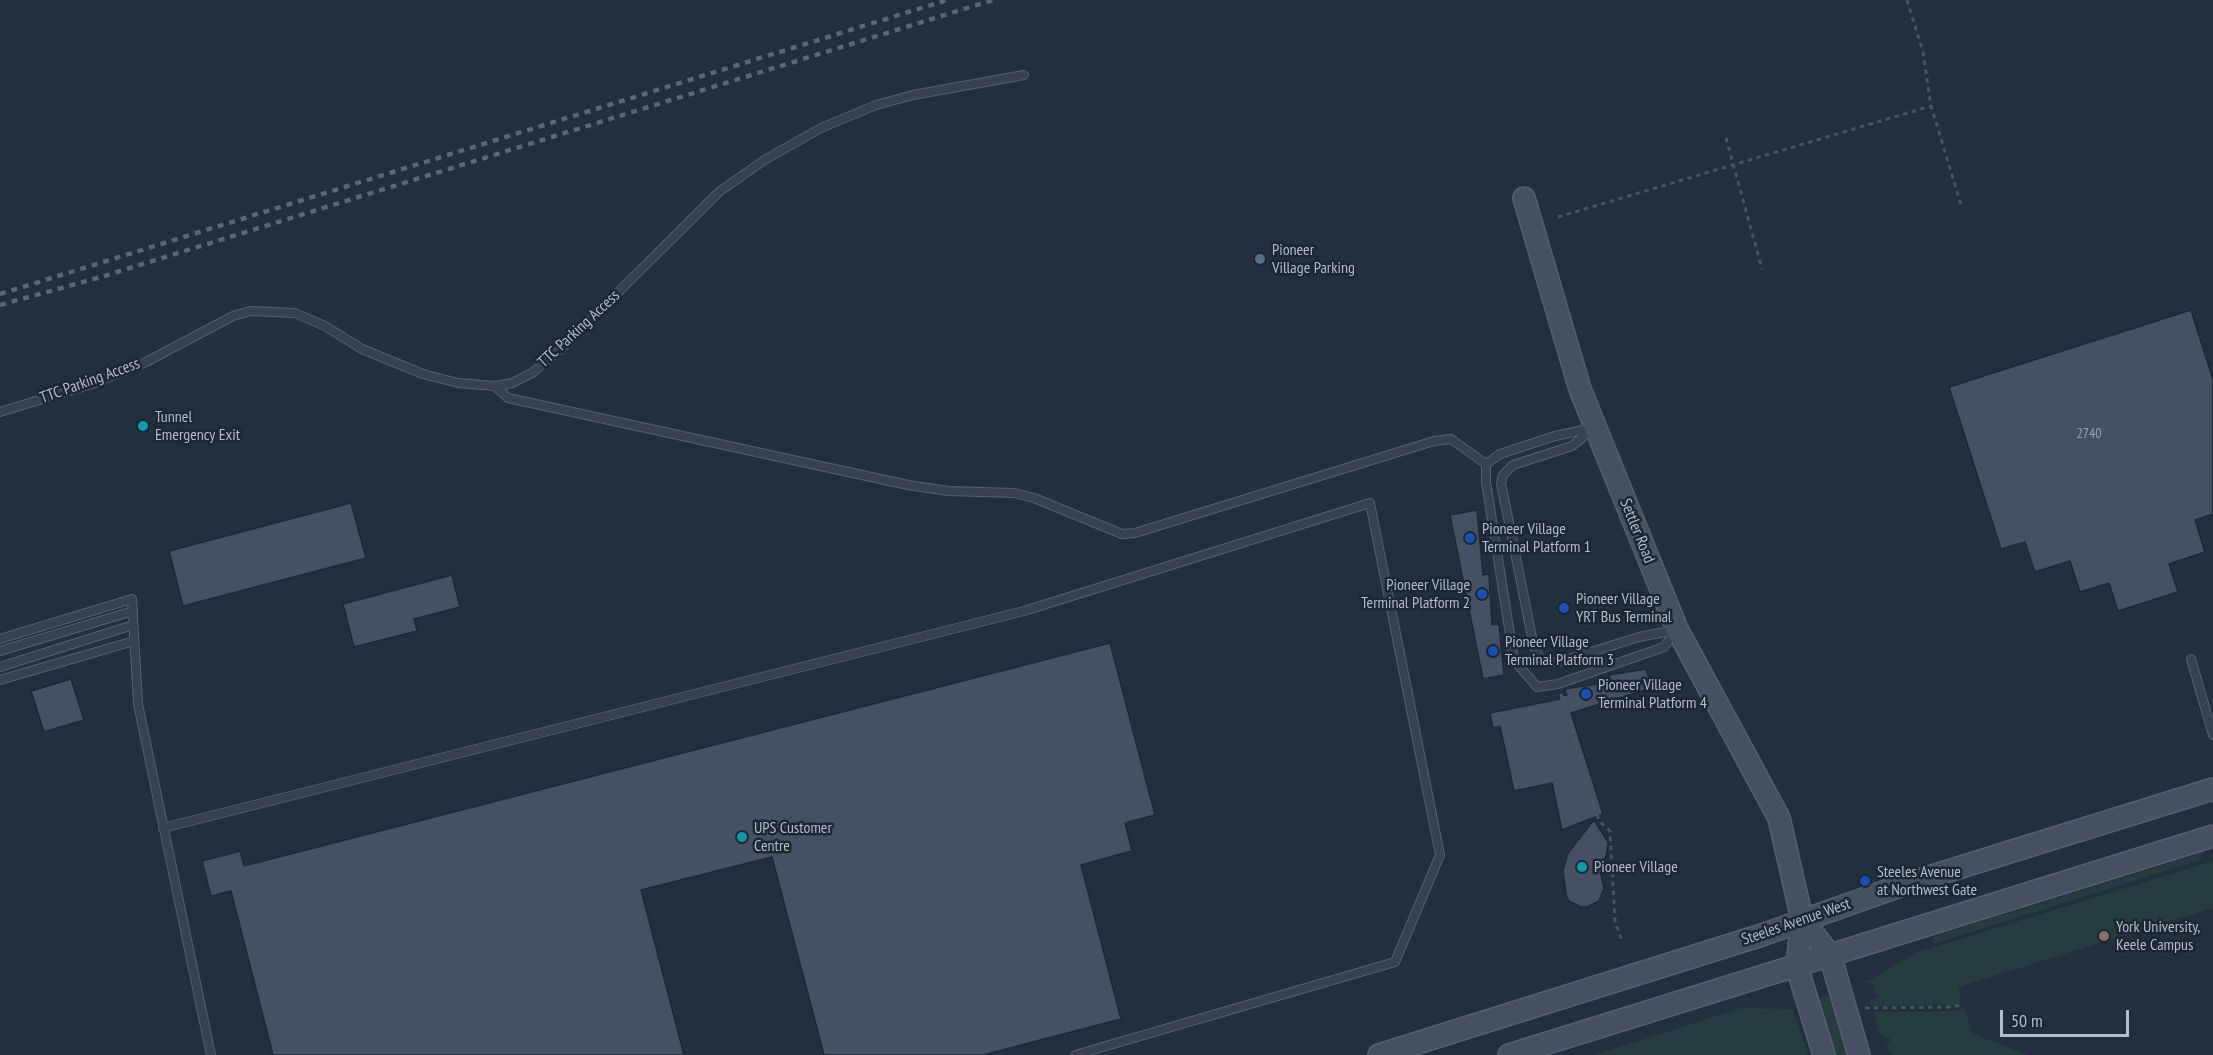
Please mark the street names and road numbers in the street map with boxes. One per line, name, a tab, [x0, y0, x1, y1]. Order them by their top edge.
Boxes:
street label: TTC Parking Access	[534, 286, 624, 372]
street label: TTC Parking Access	[37, 354, 143, 408]
street label: Settler Road	[1615, 496, 1659, 566]
street label: Steeles Avenue West	[1739, 894, 1853, 950]

